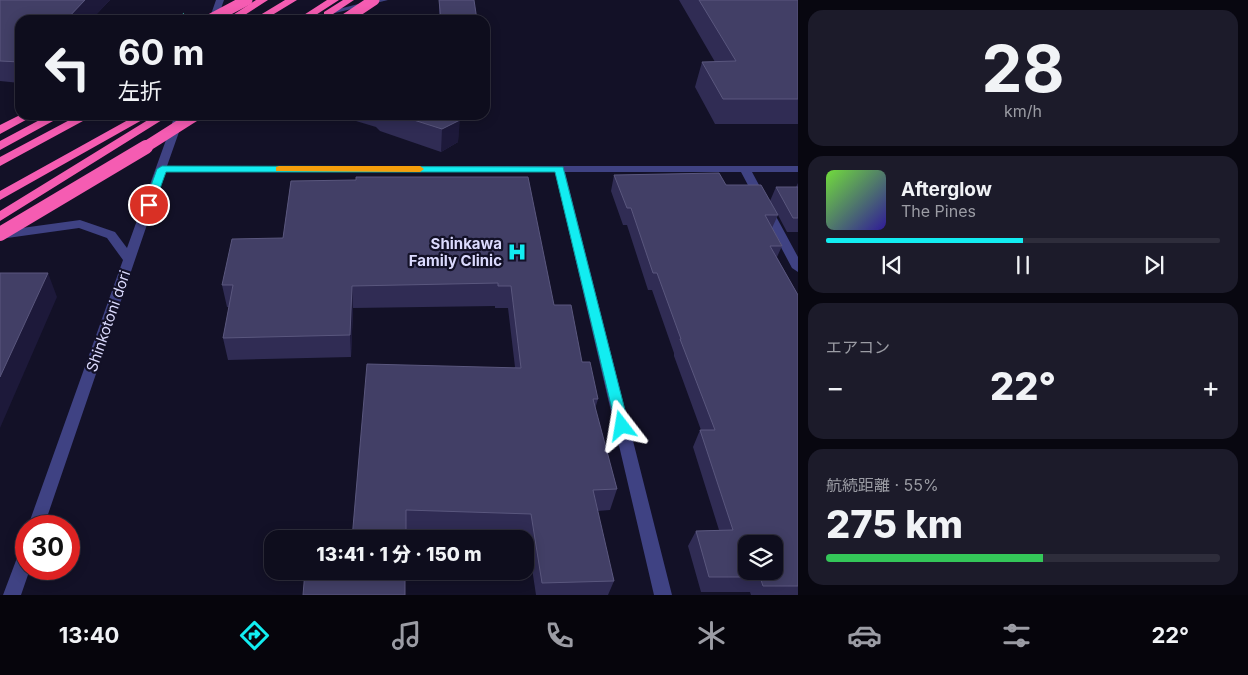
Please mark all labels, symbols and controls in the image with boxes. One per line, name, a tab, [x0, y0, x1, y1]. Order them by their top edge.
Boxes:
text: 28	[981, 29, 1065, 108]
text: 60 m	[118, 31, 205, 73]
icon: left	[35, 35, 100, 100]
text: 左折	[118, 78, 162, 104]
text: km/h	[1004, 101, 1042, 121]
text: Afterglow	[901, 178, 992, 201]
pin	[128, 184, 170, 226]
icon: arrive	[135, 191, 163, 219]
text: The Pines	[901, 201, 976, 221]
place label: Shinkawa Family Clinic	[409, 234, 502, 270]
hospital icon: Shinkawa Family Clinic	[506, 241, 528, 263]
icon: previous	[878, 251, 906, 279]
icon: pause	[1009, 251, 1037, 279]
icon: next	[1140, 251, 1168, 279]
street label: Shinkotoni dori	[82, 268, 134, 374]
text: エアコン	[826, 337, 890, 357]
text: 22°	[990, 363, 1056, 409]
text: −	[826, 370, 845, 404]
text: +	[1201, 370, 1220, 404]
position arrow	[595, 399, 647, 451]
text: 航続距離 · 55%	[826, 475, 939, 495]
text: 275 km	[826, 501, 963, 547]
speed limit sign: 30	[15, 515, 80, 580]
map controls	[738, 535, 783, 580]
button: layers	[738, 535, 783, 580]
text: 13:41 · 1 分 · 150 m	[316, 543, 482, 566]
icon: directions	[237, 618, 272, 653]
icon: music	[389, 618, 424, 653]
icon: phone	[542, 618, 577, 653]
icon: climate	[694, 618, 729, 653]
icon: car	[847, 618, 882, 653]
icon: filters	[999, 618, 1034, 653]
text: 13:40	[59, 622, 119, 648]
text: 22°	[1151, 622, 1189, 648]

